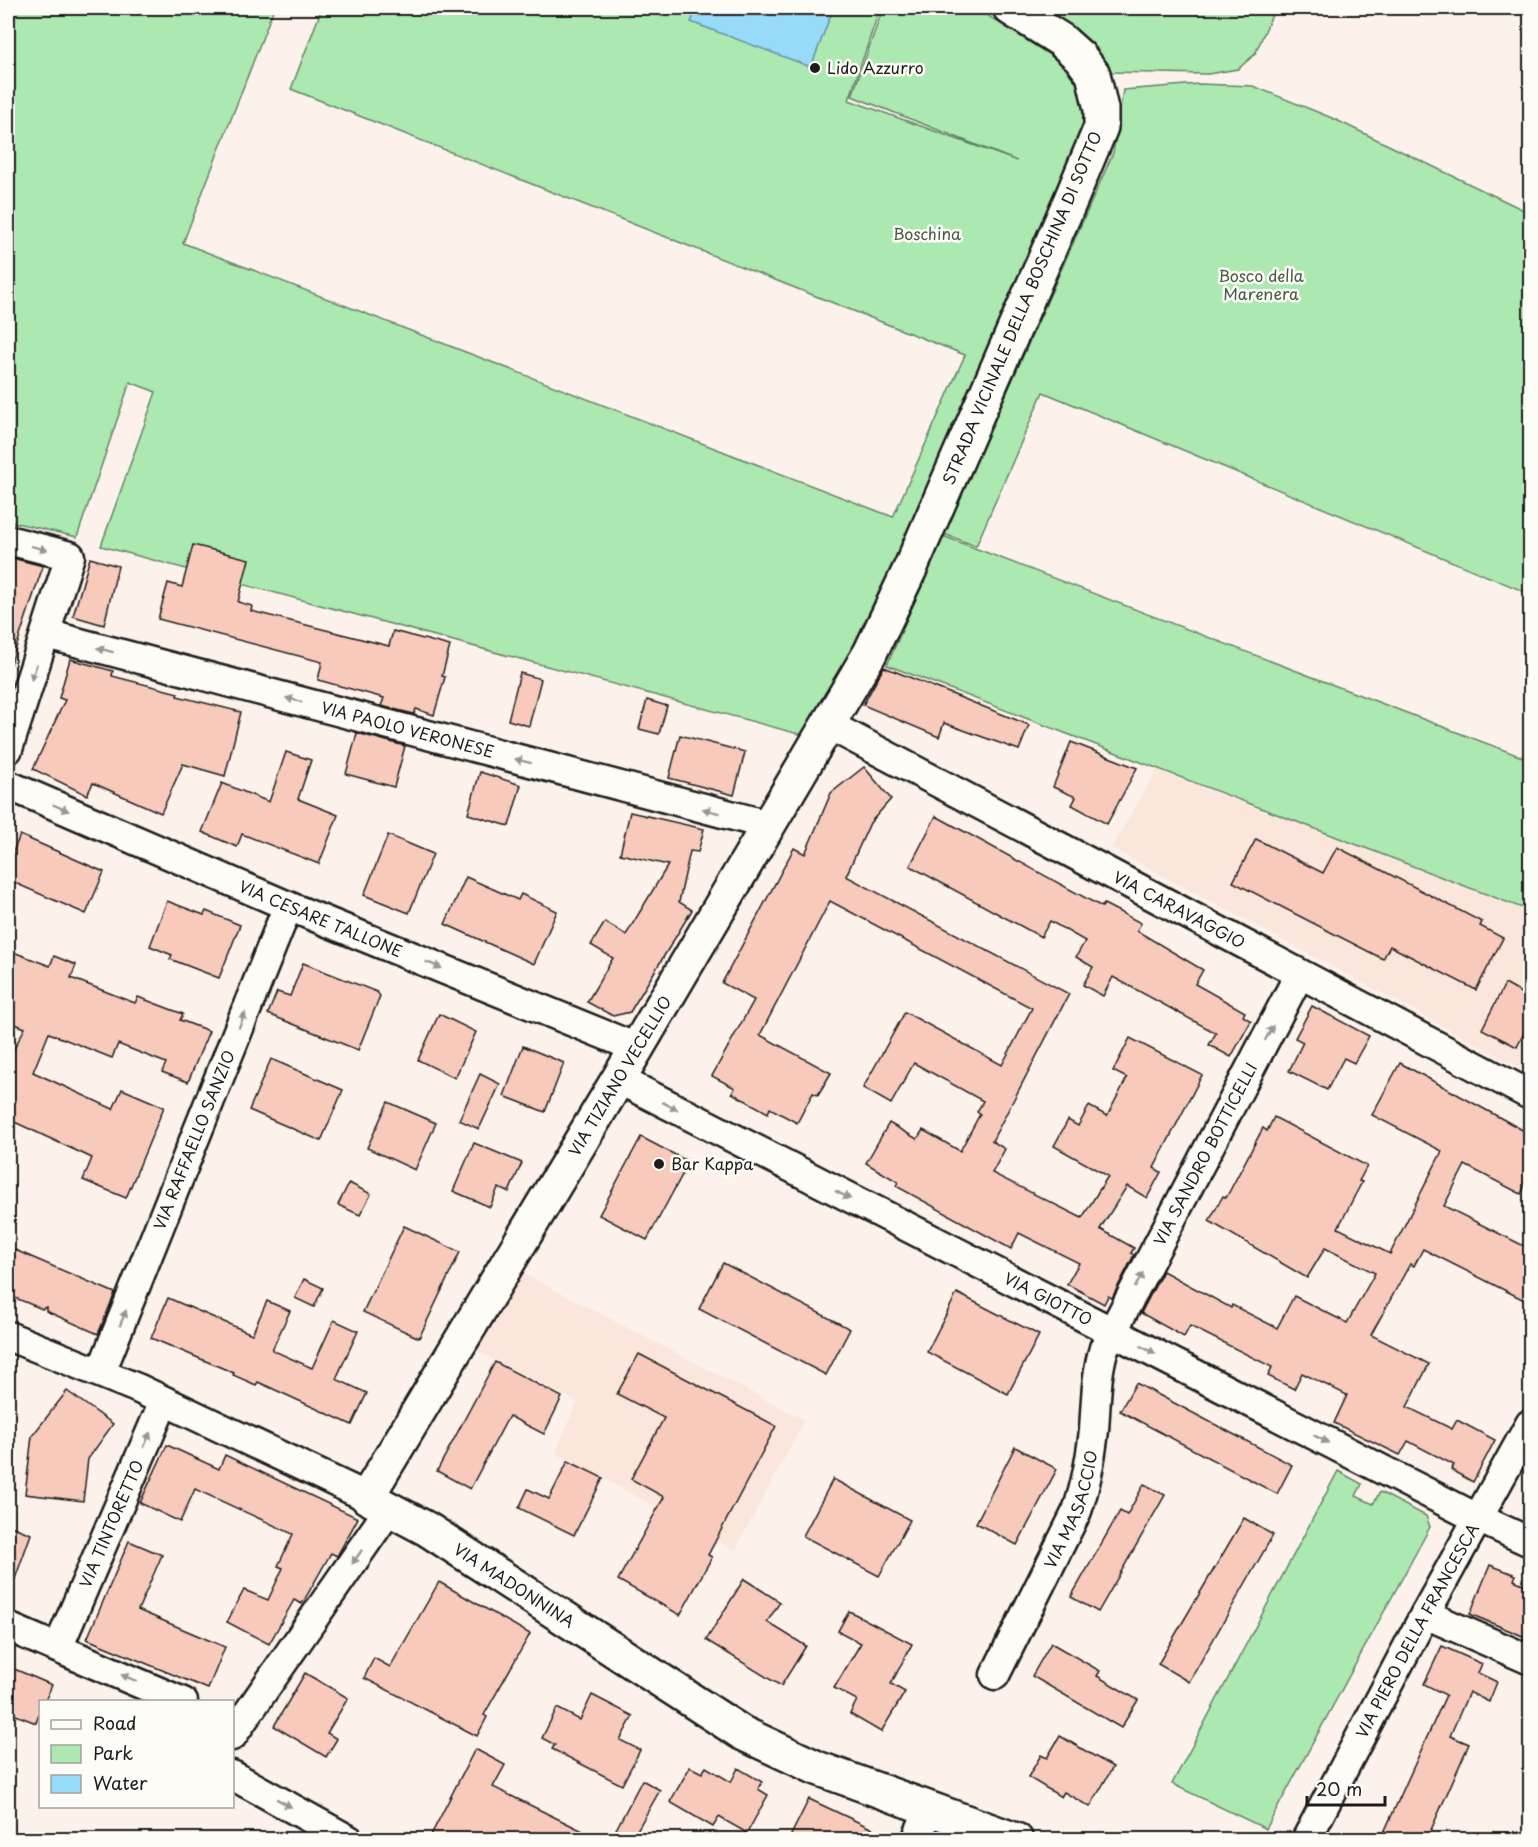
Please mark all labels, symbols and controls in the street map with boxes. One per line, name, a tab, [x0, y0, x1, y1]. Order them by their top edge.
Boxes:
place label: Lido Azzurro	[827, 55, 924, 79]
marker: Lido Azzurro	[808, 61, 822, 75]
street label: STRADA VICINALE DELLA BOSCHINA DI SOTTO	[935, 127, 1107, 488]
park label: Boschina	[893, 221, 961, 245]
park label: Bosco della Marenera	[1218, 263, 1304, 305]
one-way arrow	[30, 543, 48, 553]
one-way arrow	[96, 645, 114, 654]
one-way arrow	[28, 663, 38, 681]
street label: VIA PAOLO VERONESE	[319, 694, 497, 763]
one-way arrow	[285, 695, 303, 704]
one-way arrow	[514, 755, 532, 765]
one-way arrow	[53, 803, 71, 813]
one-way arrow	[702, 805, 721, 815]
street label: VIA CARAVAGGIO	[1110, 864, 1250, 954]
street label: VIA CESARE TALLONE	[235, 873, 406, 962]
one-way arrow	[426, 960, 444, 970]
street label: VIA TIZIANO VECELLIO	[562, 991, 677, 1160]
one-way arrow	[238, 1011, 247, 1029]
one-way arrow	[1264, 1025, 1274, 1042]
street label: VIA RAFFAELLO SANZIO	[146, 1046, 240, 1233]
street label: VIA SANDRO BOTTICELLI	[1147, 1058, 1262, 1249]
one-way arrow	[661, 1101, 678, 1111]
place label: Bar Kappa	[671, 1151, 753, 1175]
marker: Bar Kappa	[652, 1157, 666, 1171]
one-way arrow	[835, 1190, 852, 1200]
street label: VIA GIOTTO	[1000, 1265, 1097, 1331]
one-way arrow	[1134, 1271, 1144, 1288]
one-way arrow	[118, 1309, 128, 1327]
one-way arrow	[1139, 1346, 1156, 1355]
one-way arrow	[142, 1430, 152, 1448]
one-way arrow	[1313, 1434, 1330, 1444]
street label: VIA MASACCIO	[1037, 1448, 1102, 1572]
street label: VIA TINTORETTO	[72, 1456, 148, 1591]
street label: VIA PIERO DELLA FRANCESCA	[1349, 1519, 1484, 1742]
street label: VIA MADONNINA	[450, 1537, 580, 1633]
one-way arrow	[352, 1549, 363, 1565]
one-way arrow	[120, 1673, 138, 1682]
legend	[39, 1700, 234, 1808]
text: Road	[93, 1709, 137, 1736]
text: Park	[93, 1739, 133, 1766]
text: Water	[93, 1769, 148, 1796]
scale bar	[1307, 1769, 1385, 1807]
text: 20 m	[1316, 1775, 1362, 1802]
one-way arrow	[276, 1798, 292, 1809]

